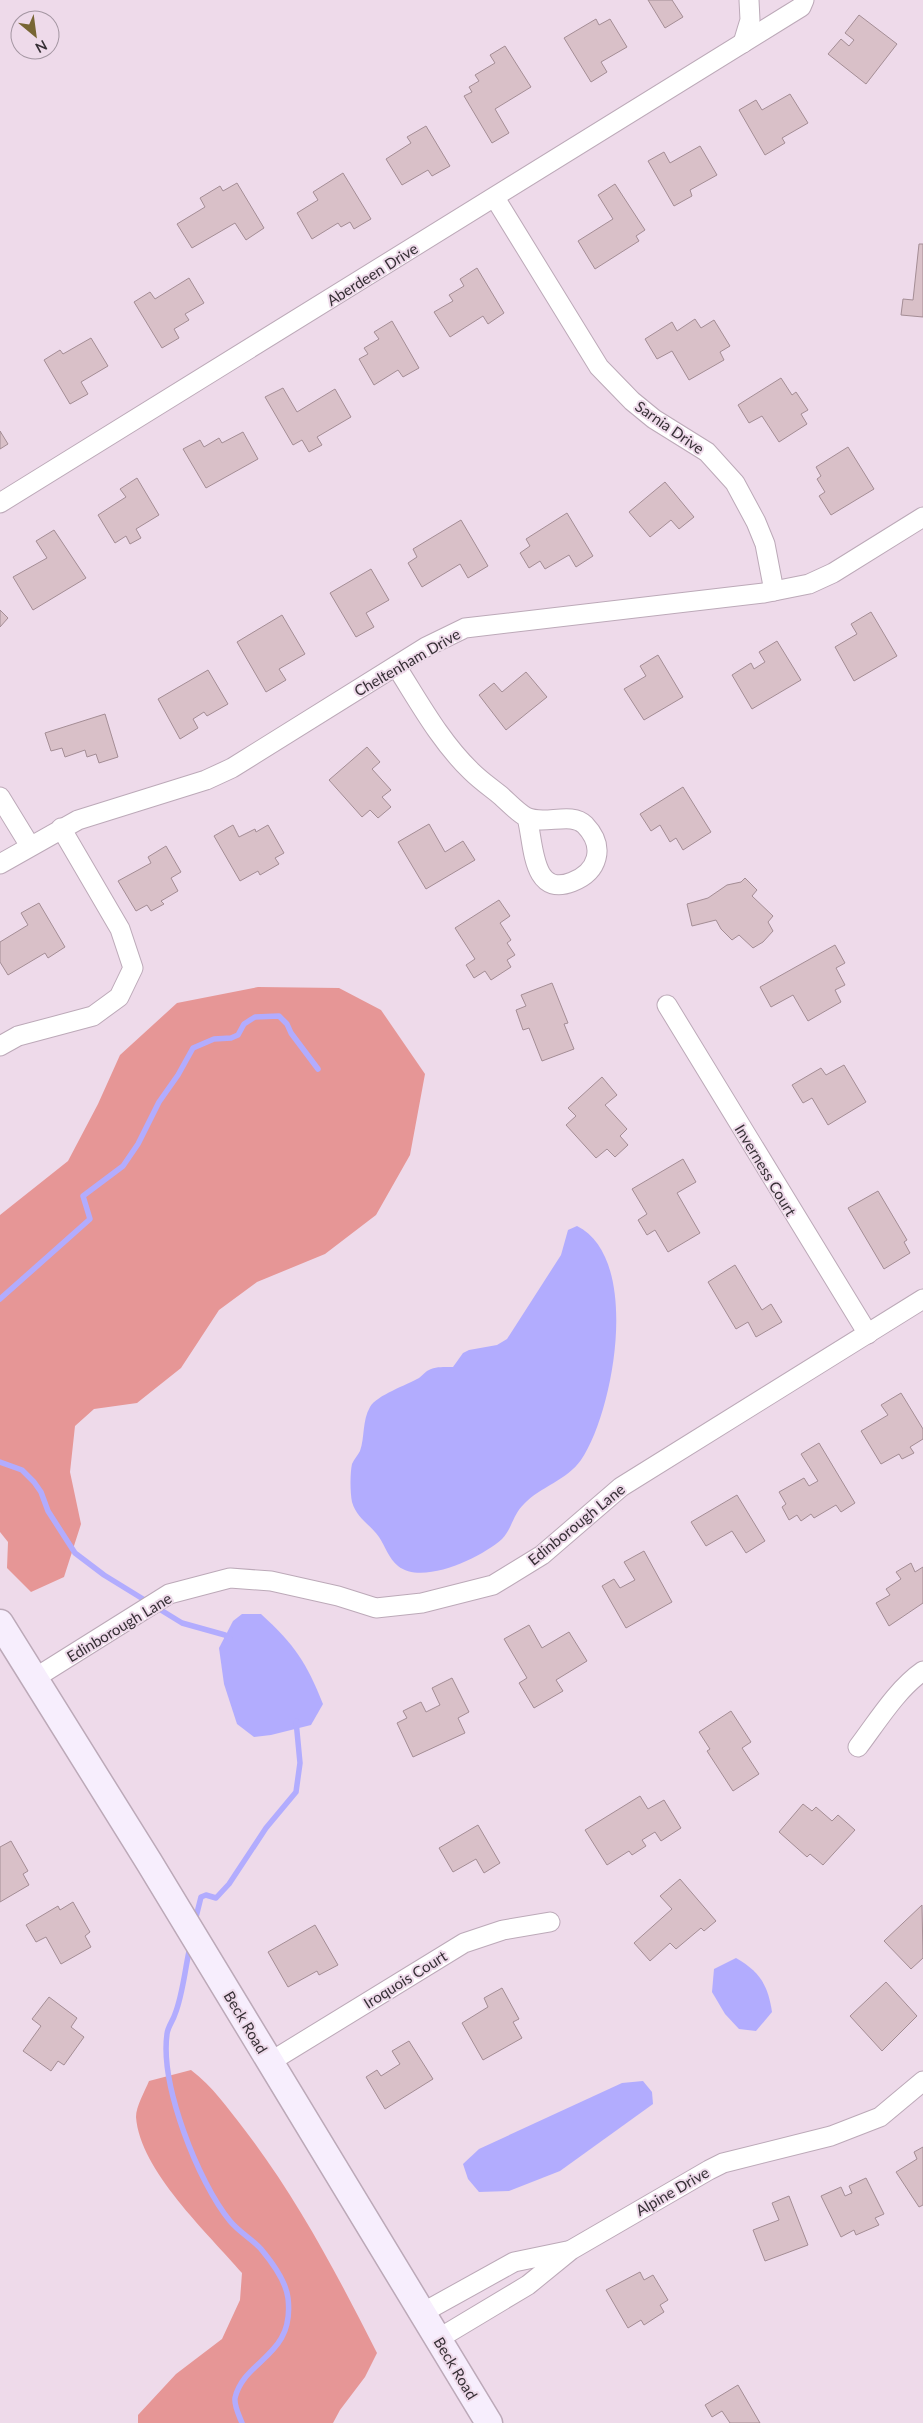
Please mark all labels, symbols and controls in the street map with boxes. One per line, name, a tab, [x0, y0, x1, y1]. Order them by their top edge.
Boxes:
north arrow	[10, 10, 60, 60]
text: N	[33, 37, 50, 57]
street label: Aberdeen Drive	[323, 239, 421, 309]
street label: Sarnia Drive	[632, 397, 708, 457]
street label: Cheltenham Drive	[351, 624, 463, 700]
street label: Inverness Court	[732, 1121, 801, 1220]
street label: Edinborough Lane	[524, 1479, 628, 1568]
street label: Edinborough Lane	[63, 1589, 175, 1665]
street label: Iroquois Court	[360, 1946, 450, 2012]
street label: Beck Road	[220, 1988, 272, 2056]
street label: Alpine Drive	[632, 2163, 712, 2219]
street label: Beck Road	[430, 2334, 482, 2402]

